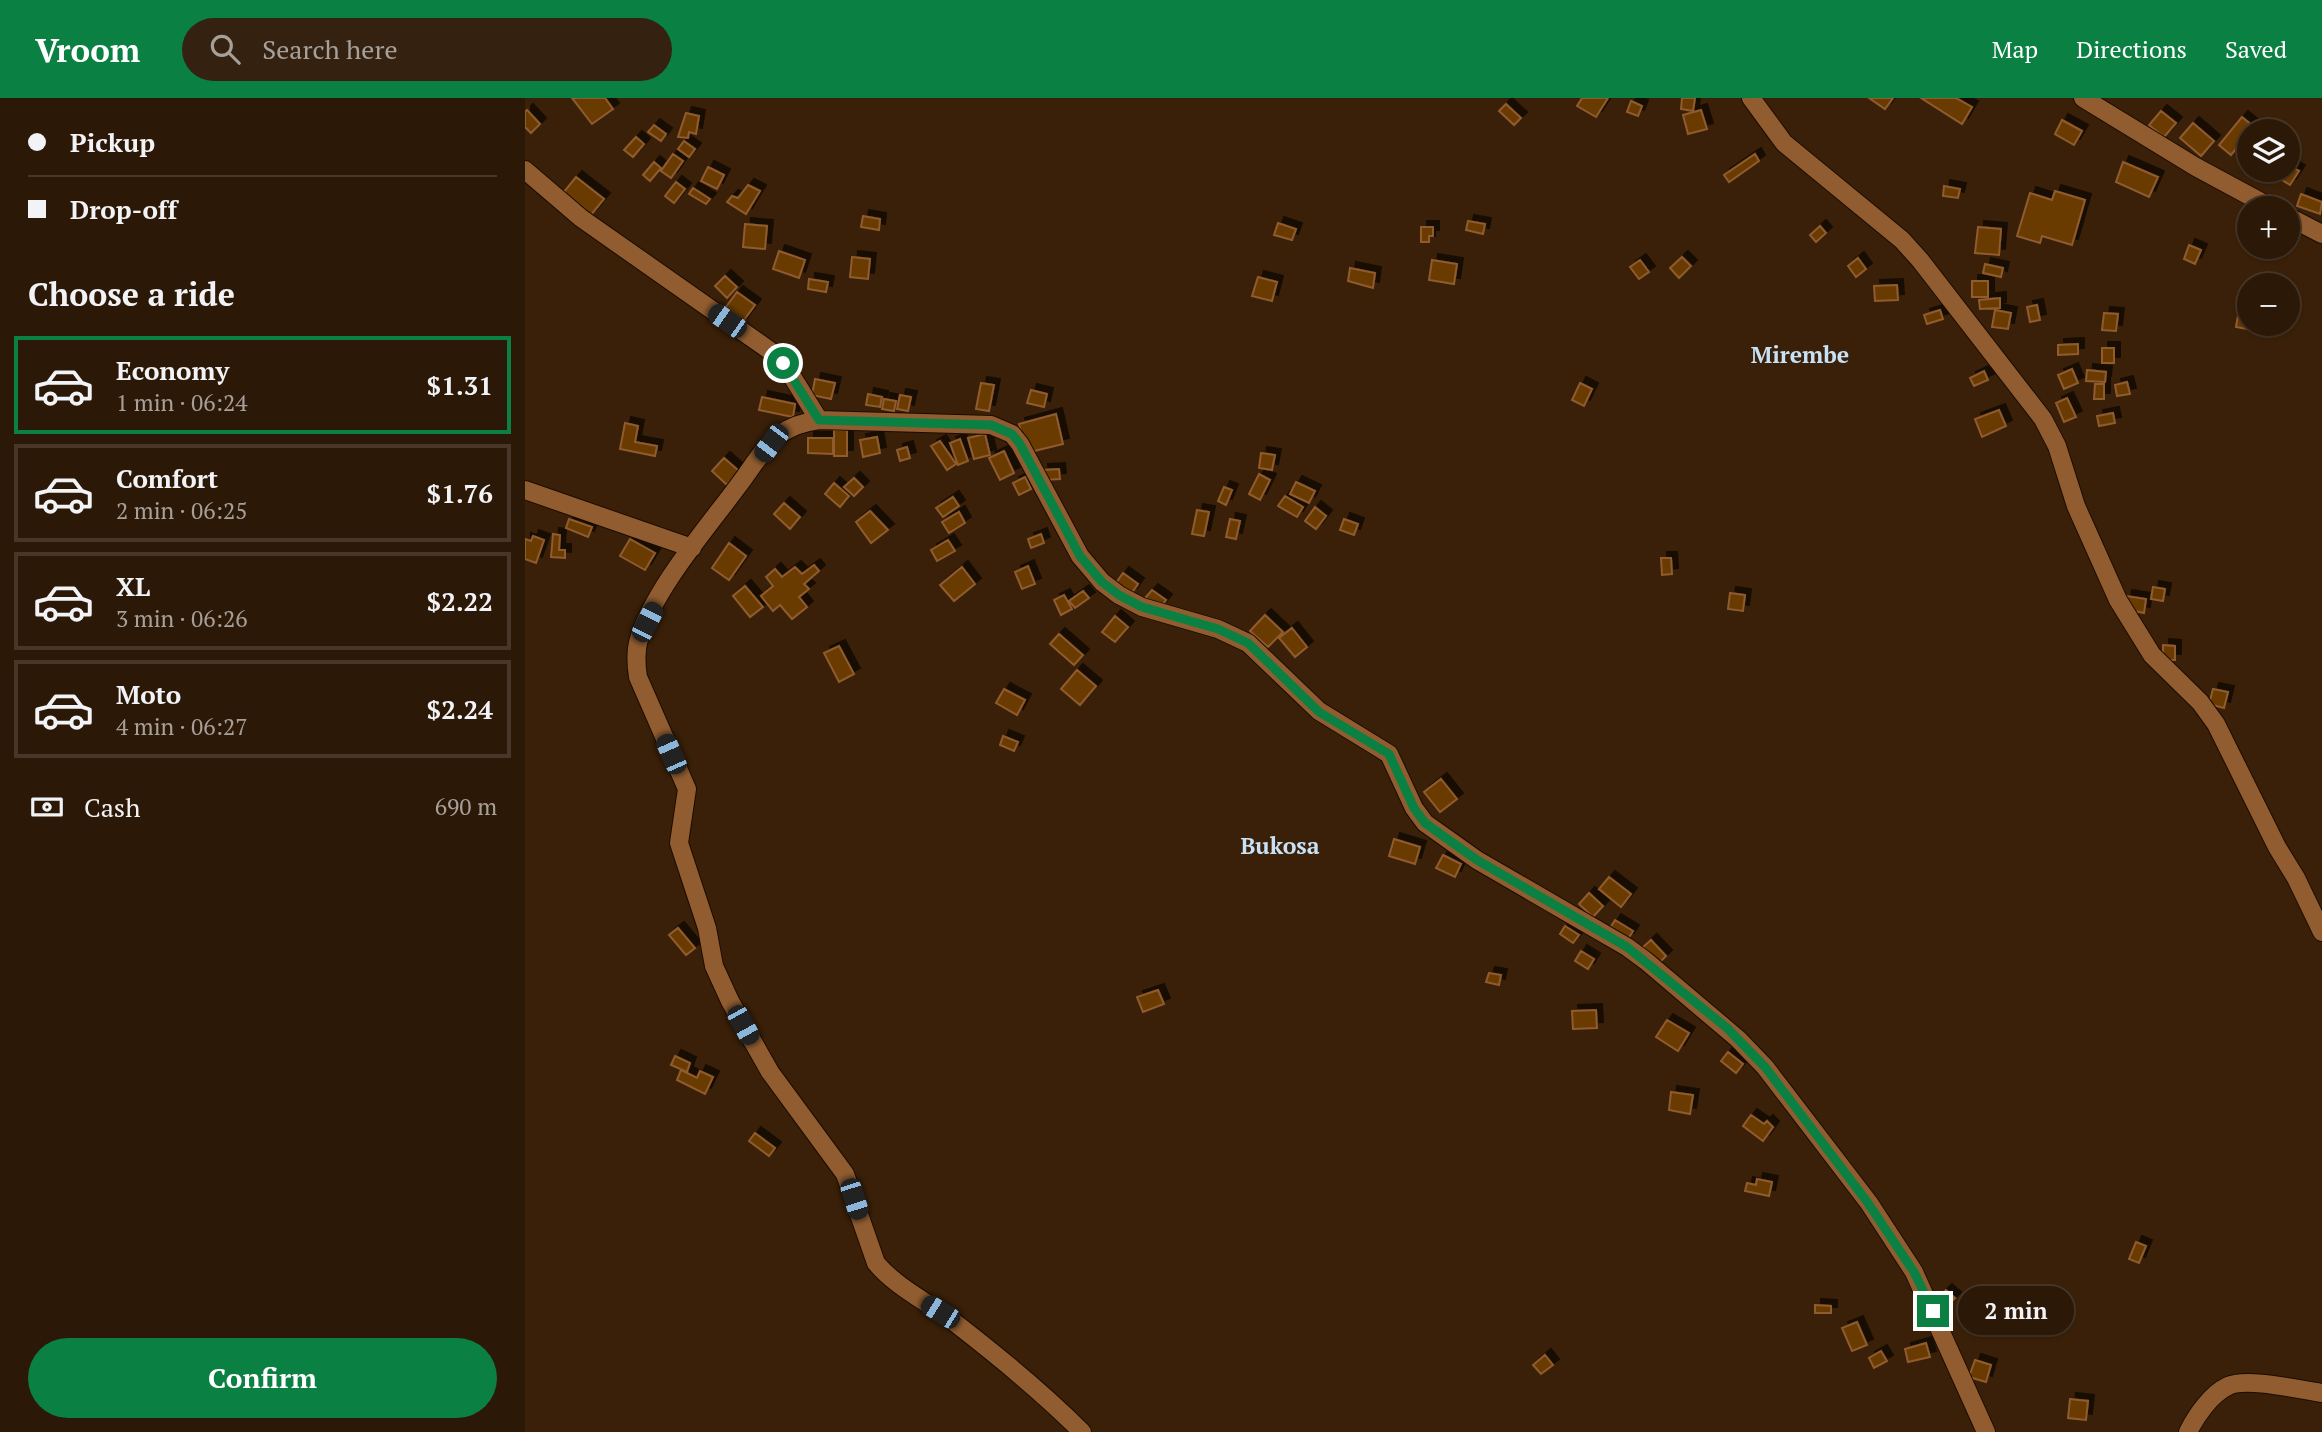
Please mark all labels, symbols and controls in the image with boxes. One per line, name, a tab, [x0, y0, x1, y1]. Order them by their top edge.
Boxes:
search box	[182, 18, 672, 81]
text: Vroom	[35, 28, 140, 71]
icon: search	[206, 30, 244, 68]
text: Search here	[262, 32, 397, 66]
text: Map	[1992, 33, 2038, 65]
text: Directions	[2076, 33, 2187, 65]
text: Saved	[2225, 33, 2287, 65]
map controls	[2237, 119, 2300, 336]
button: layers	[2237, 119, 2300, 182]
text: Pickup	[70, 125, 155, 159]
text: Drop-off	[70, 192, 177, 226]
button: +	[2237, 196, 2300, 259]
text: Choose a ride	[28, 273, 235, 315]
button: −	[2237, 273, 2300, 336]
car	[704, 300, 751, 342]
district label: Mirembe	[1751, 339, 1849, 370]
route start	[767, 347, 799, 379]
text: Economy	[116, 353, 229, 387]
icon: car	[32, 354, 95, 417]
text: $1.31	[427, 368, 493, 402]
text: 1 min · 06:24	[116, 387, 248, 418]
car	[750, 420, 793, 466]
text: Comfort	[116, 461, 218, 495]
icon: car	[32, 462, 95, 525]
text: $1.76	[427, 476, 493, 510]
text: 2 min · 06:25	[116, 495, 248, 526]
text: XL	[116, 569, 150, 603]
icon: car	[32, 570, 95, 633]
text: $2.22	[427, 584, 493, 618]
car	[629, 599, 666, 645]
text: 3 min · 06:26	[116, 603, 248, 634]
text: Moto	[116, 677, 181, 711]
icon: car	[32, 678, 95, 741]
text: $2.24	[427, 692, 493, 726]
text: 4 min · 06:27	[116, 711, 248, 742]
car	[653, 731, 690, 777]
icon: cash	[28, 788, 66, 826]
text: Cash	[84, 790, 140, 824]
text: 690 m	[435, 791, 497, 822]
district label: Bukosa	[1240, 830, 1320, 861]
car	[724, 1002, 763, 1048]
car	[838, 1176, 871, 1222]
callout: 2 min	[1957, 1286, 2073, 1336]
car	[917, 1292, 964, 1332]
route end	[1917, 1295, 1949, 1327]
text: 2 min	[1985, 1295, 2047, 1326]
button: Confirm	[28, 1338, 497, 1418]

